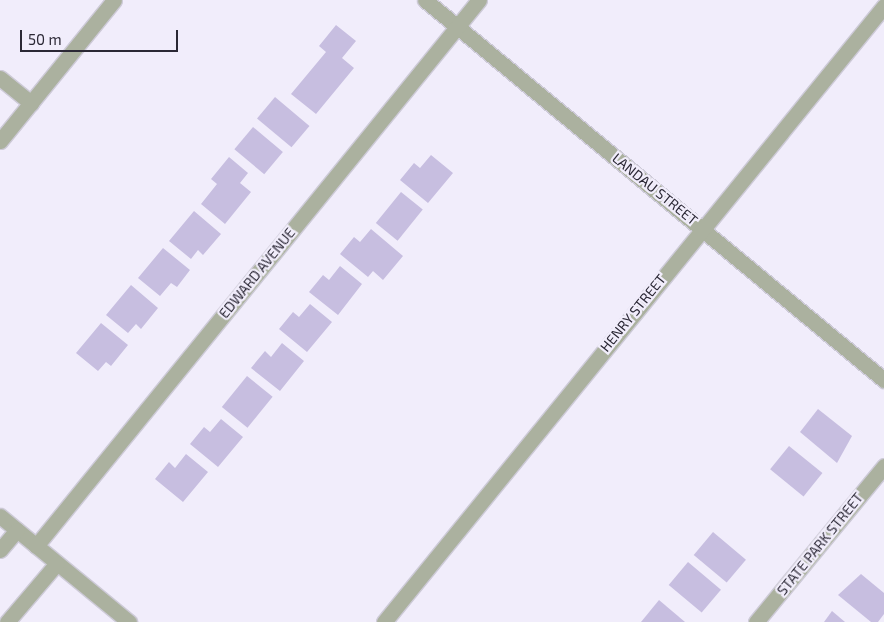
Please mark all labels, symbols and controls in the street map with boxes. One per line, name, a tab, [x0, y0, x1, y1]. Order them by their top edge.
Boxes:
scale bar	[22, 20, 180, 52]
text: 50 m	[28, 30, 62, 48]
street label: LANDAU STREET	[609, 150, 701, 228]
street label: EDWARD AVENUE	[215, 224, 299, 322]
street label: HENRY STREET	[597, 271, 669, 355]
street label: STATE PARK STREET	[773, 489, 867, 599]

